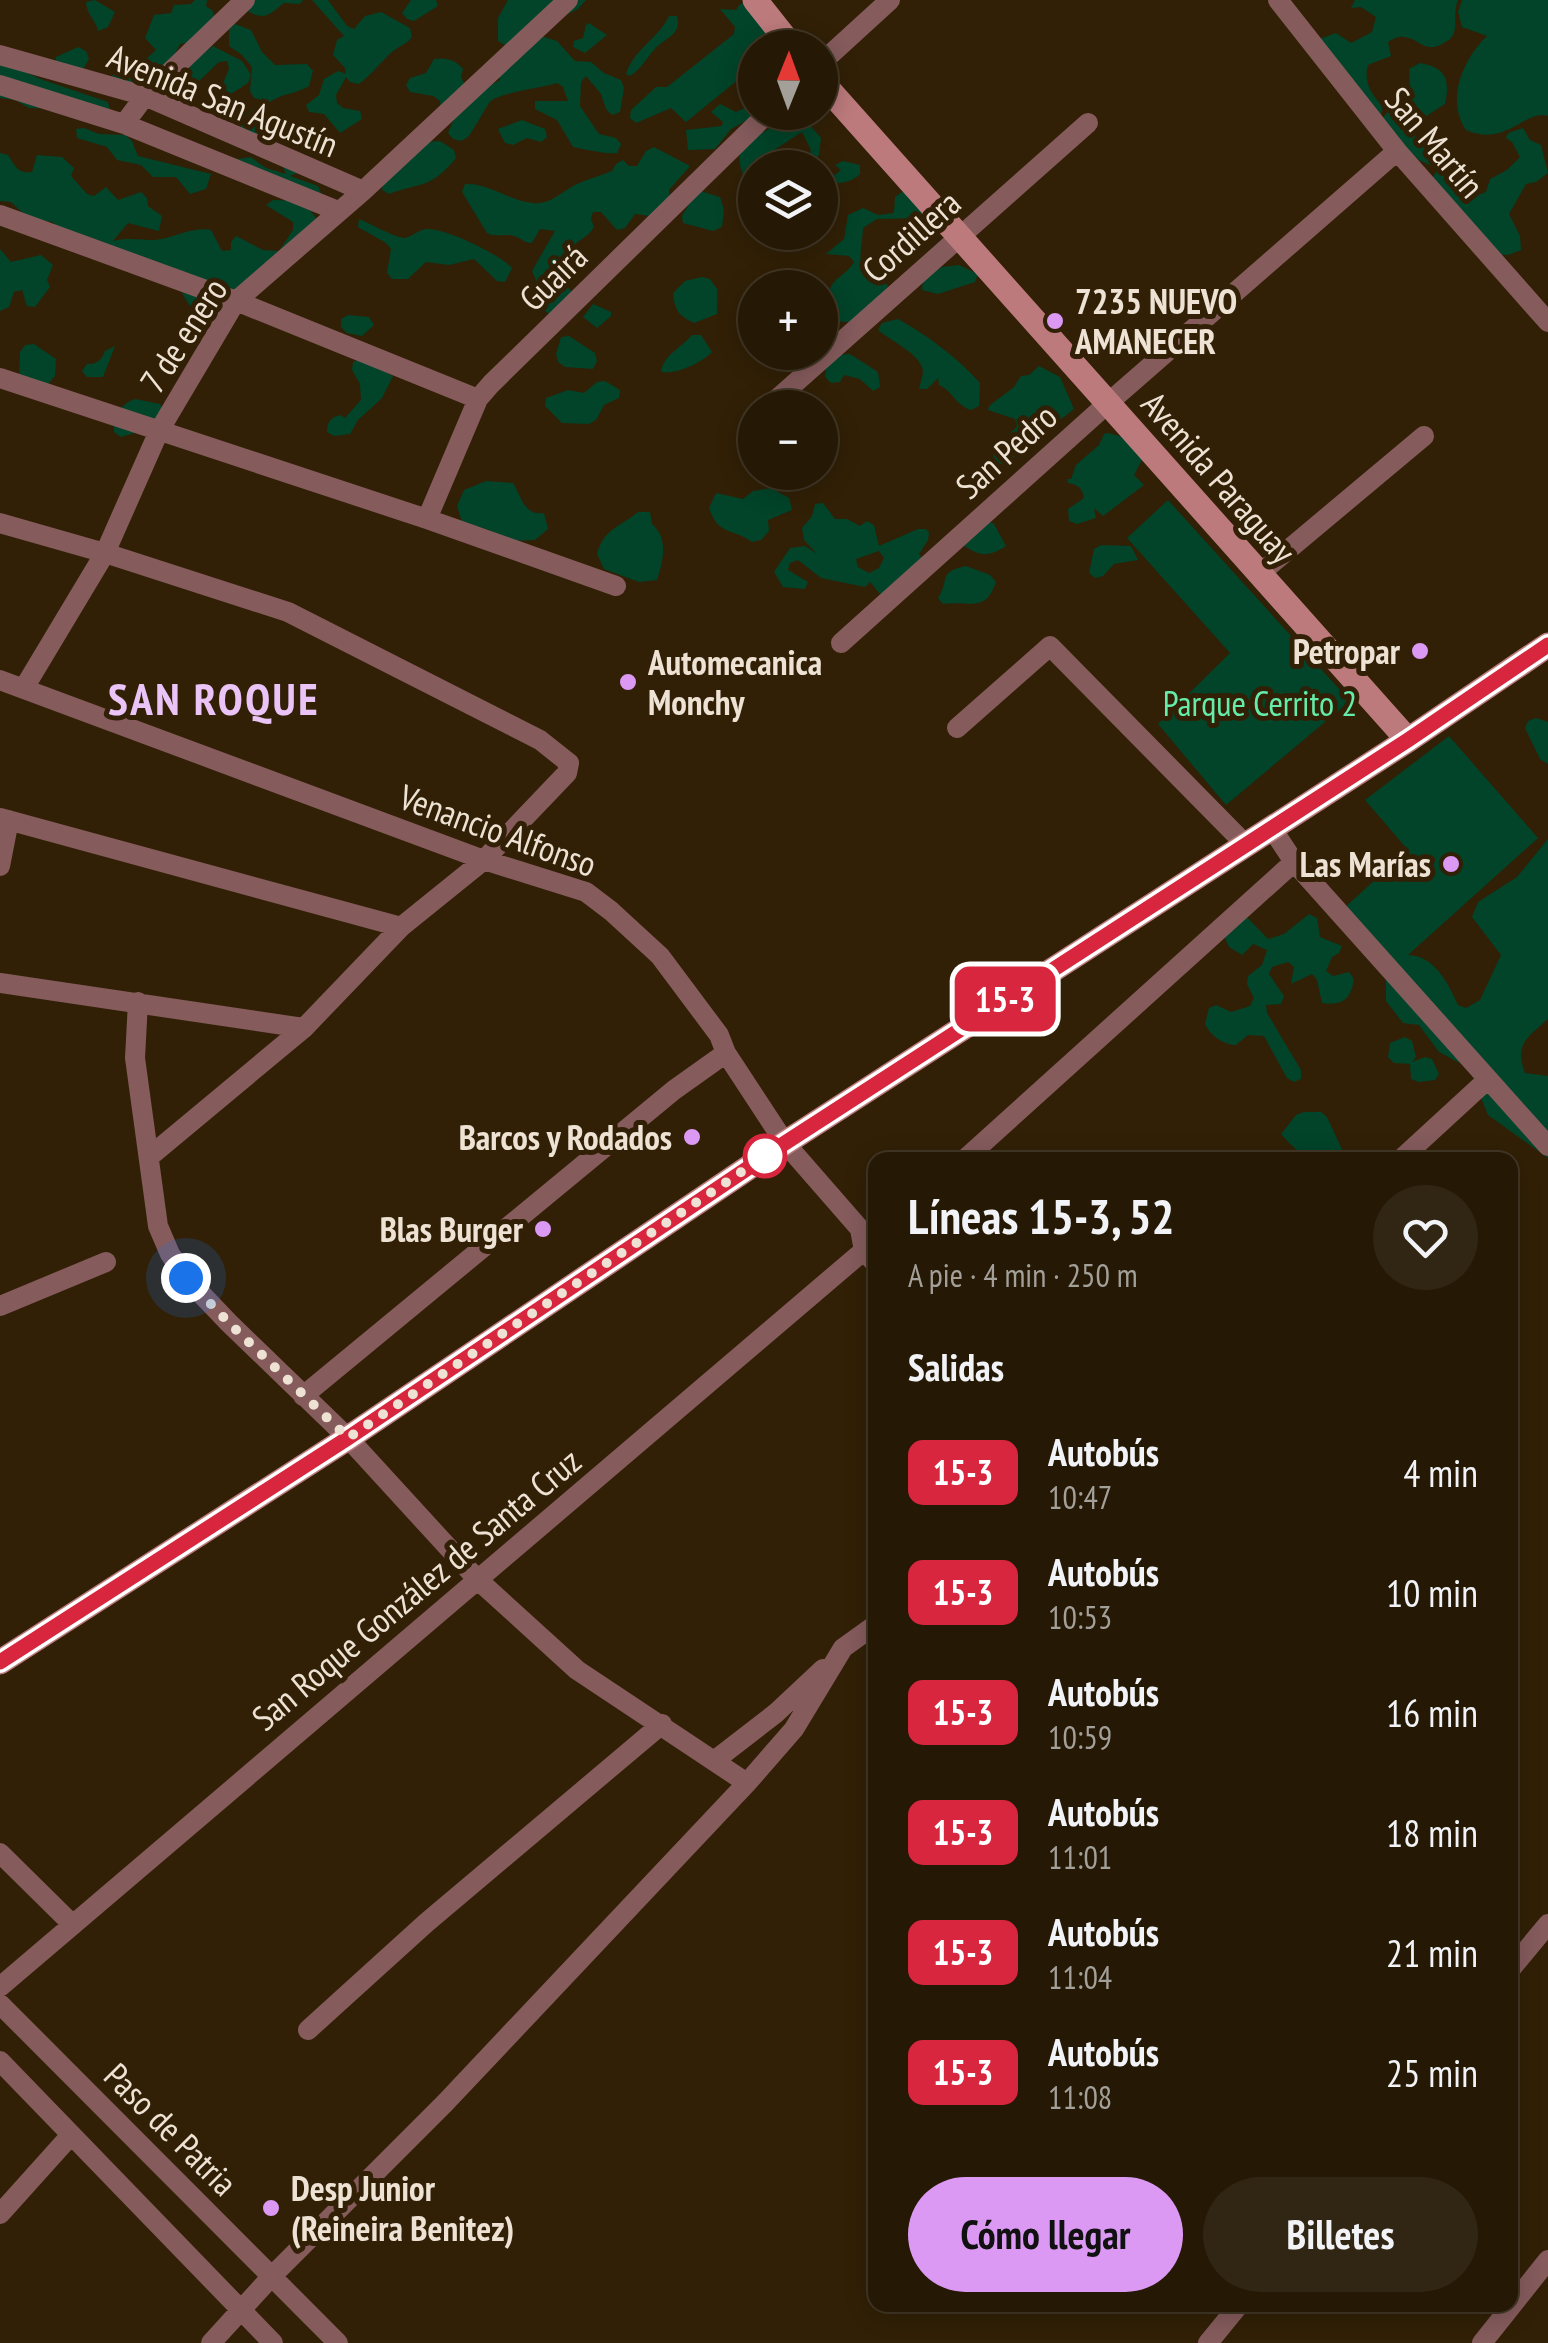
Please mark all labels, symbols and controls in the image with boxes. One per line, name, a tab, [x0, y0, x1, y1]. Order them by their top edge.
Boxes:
north arrow	[738, 30, 838, 130]
map controls	[738, 30, 838, 490]
street label: Avenida San Agustín	[101, 33, 345, 167]
street label: San Martín	[1375, 77, 1495, 207]
button: layers	[738, 150, 838, 250]
street label: Cordillera	[852, 180, 970, 292]
street label: Guairá	[509, 233, 597, 321]
street label: 7 de enero	[129, 269, 237, 401]
button: +	[738, 270, 838, 370]
place label: 7235 NUEVO AMANECER	[1074, 278, 1237, 364]
marker: 7235 NUEVO AMANECER	[1044, 310, 1066, 332]
street label: Avenida Paraguay	[1132, 382, 1307, 573]
button: −	[738, 390, 838, 490]
street label: San Pedro	[946, 393, 1066, 509]
place label: Petropar	[1293, 628, 1401, 674]
place label: Automecanica Monchy	[647, 639, 822, 725]
marker: Petropar	[1409, 640, 1431, 662]
district label: SAN ROQUE	[108, 669, 320, 727]
marker: Automecanica Monchy	[617, 671, 639, 693]
park label: Parque Cerrito 2	[1163, 680, 1357, 726]
street label: Venancio Alfonso	[392, 773, 603, 887]
place label: Las Marías	[1300, 841, 1431, 887]
marker: Las Marías	[1440, 853, 1462, 875]
line badge: 15-3	[935, 966, 1075, 1032]
text: 15-3	[975, 976, 1035, 1022]
place label: Barcos y Rodados	[459, 1114, 672, 1160]
marker: Barcos y Rodados	[681, 1126, 703, 1148]
unlabelled marker	[744, 1135, 786, 1177]
text: Líneas 15-3, 52	[908, 1185, 1174, 1247]
button: heart	[1373, 1185, 1478, 1290]
place label: Blas Burger	[380, 1206, 524, 1252]
marker: Blas Burger	[532, 1218, 554, 1240]
your location	[161, 1253, 211, 1303]
text: A pie · 4 min · 250 m	[908, 1254, 1138, 1296]
text: Salidas	[908, 1342, 1004, 1391]
text: Autobús	[1048, 1427, 1159, 1476]
street label: San Roque González de Santa Cruz	[242, 1438, 590, 1740]
text: 4 min	[1403, 1448, 1478, 1497]
text: 15-3	[933, 1449, 993, 1495]
text: 10:47	[1048, 1476, 1112, 1518]
text: Autobús	[1048, 1547, 1159, 1596]
text: 10 min	[1386, 1568, 1478, 1617]
text: 15-3	[933, 1569, 993, 1615]
text: 10:53	[1048, 1596, 1112, 1638]
text: Autobús	[1048, 1667, 1159, 1716]
text: 16 min	[1386, 1688, 1478, 1737]
text: 15-3	[933, 1689, 993, 1735]
text: 10:59	[1048, 1716, 1112, 1758]
text: Autobús	[1048, 1787, 1159, 1836]
text: 18 min	[1386, 1808, 1478, 1857]
text: 15-3	[933, 1809, 993, 1855]
text: 11:01	[1048, 1836, 1112, 1878]
text: Autobús	[1048, 1907, 1159, 1956]
text: 21 min	[1386, 1928, 1478, 1977]
text: 15-3	[933, 1929, 993, 1975]
text: 11:04	[1048, 1956, 1112, 1998]
text: Autobús	[1048, 2027, 1159, 2076]
text: 25 min	[1386, 2048, 1478, 2097]
text: 15-3	[933, 2049, 993, 2095]
street label: Paso de Patria	[95, 2053, 247, 2205]
text: 11:08	[1048, 2076, 1112, 2118]
place label: Desp Junior (Reineira Benitez)	[291, 2165, 514, 2251]
button: Cómo llegar	[908, 2177, 1183, 2292]
button: Billetes	[1203, 2177, 1478, 2292]
marker: Desp Junior (Reineira Benitez)	[260, 2197, 282, 2219]

